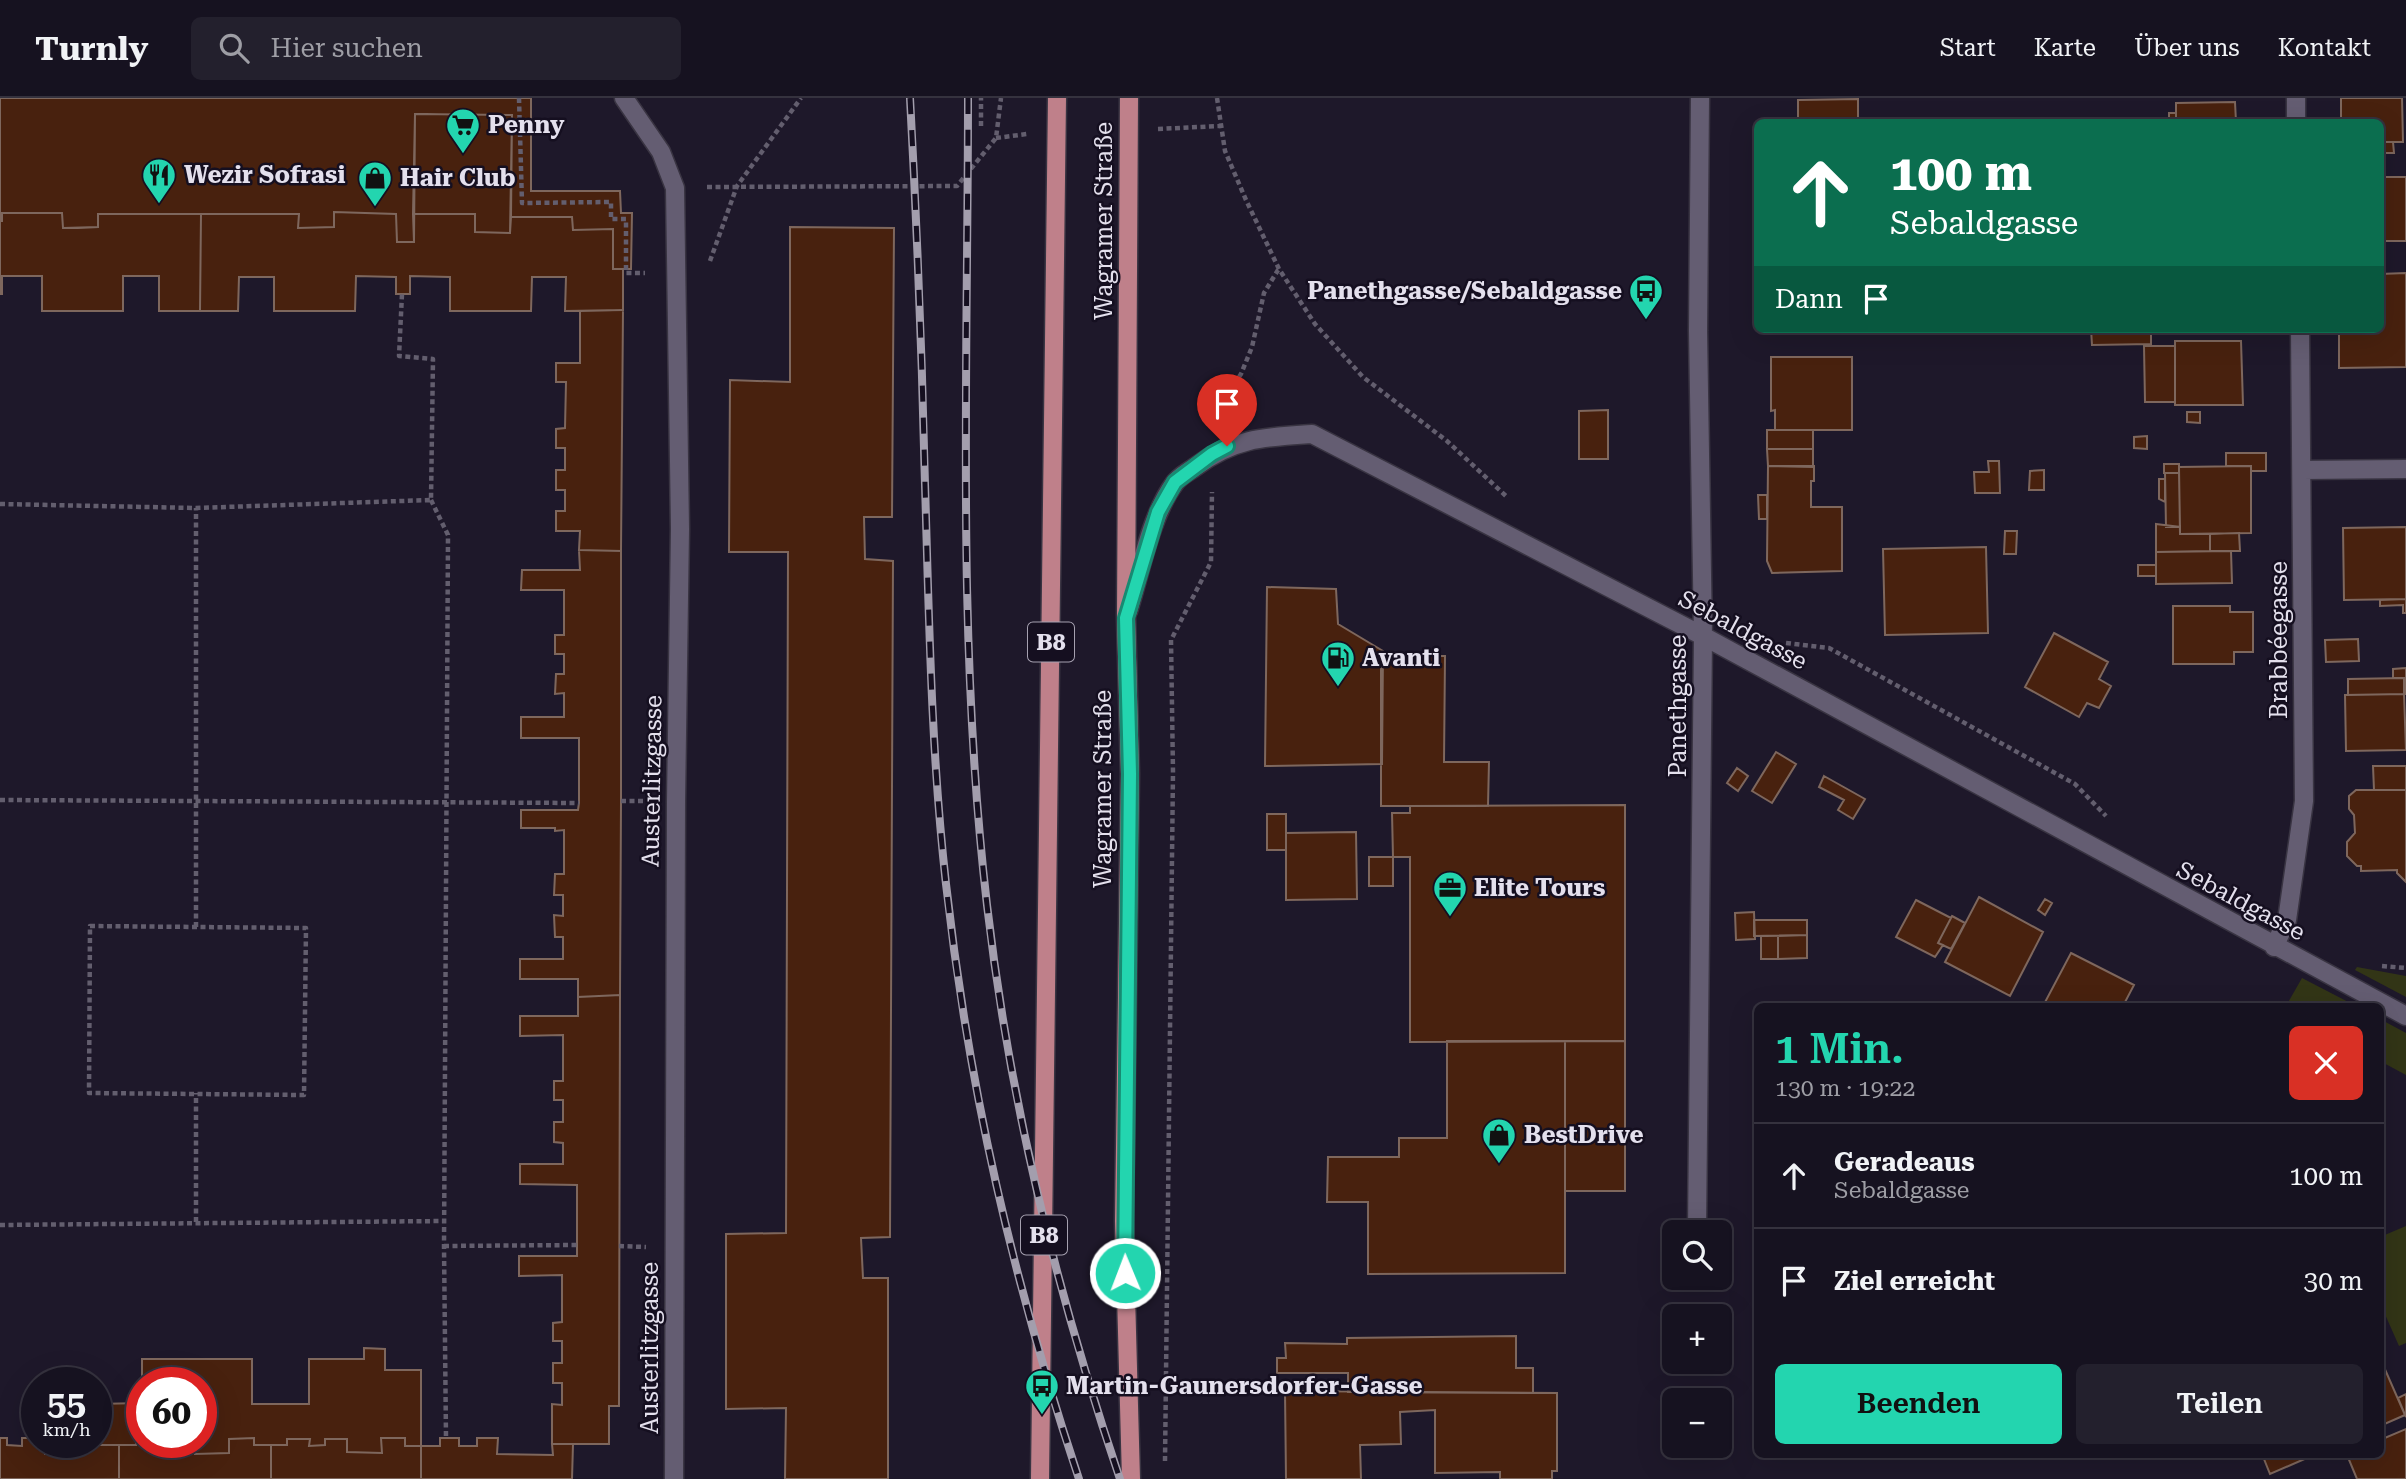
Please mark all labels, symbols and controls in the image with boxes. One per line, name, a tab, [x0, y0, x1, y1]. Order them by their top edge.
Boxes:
search box	[191, 17, 681, 80]
text: Turnly	[35, 29, 149, 68]
icon: search	[215, 29, 253, 67]
text: Hier suchen	[271, 33, 423, 63]
text: Start	[1940, 34, 1996, 62]
text: Karte	[2034, 34, 2096, 62]
text: Über uns	[2134, 34, 2240, 62]
text: Kontakt	[2278, 34, 2371, 62]
supermarket icon: Penny	[444, 106, 482, 155]
place label: Penny	[488, 111, 565, 139]
street label: Wagramer Straße	[1090, 122, 1118, 320]
text: 100 m	[1890, 145, 2032, 202]
icon: ahead	[1775, 147, 1866, 238]
restaurant icon: Wezir Sofrasi	[140, 156, 178, 205]
shop icon: Hair Club	[356, 159, 394, 208]
place label: Wezir Sofrasi	[184, 161, 345, 189]
place label: Hair Club	[400, 164, 516, 192]
text: Sebaldgasse	[1890, 204, 2078, 242]
bus stop icon: Panethgasse/Sebaldgasse	[1627, 272, 1665, 321]
place label: Panethgasse/Sebaldgasse	[1307, 277, 1622, 305]
icon: arrive	[1857, 280, 1895, 318]
text: Dann	[1775, 284, 1843, 314]
pin	[1197, 374, 1257, 446]
icon: arrive	[1208, 385, 1246, 423]
street label: Brabbéegasse	[2265, 561, 2293, 719]
street label: Sebaldgasse	[1674, 584, 1812, 676]
road number: B8	[1028, 622, 1074, 662]
street label: Panethgasse	[1664, 635, 1692, 777]
fuel station icon: Avanti	[1319, 639, 1357, 688]
place label: Avanti	[1362, 644, 1440, 672]
street label: Wagramer Straße	[1089, 690, 1117, 888]
street label: Austerlitzgasse	[636, 695, 668, 867]
street label: Sebaldgasse	[2172, 855, 2310, 947]
office icon: Elite Tours	[1431, 869, 1469, 918]
place label: Elite Tours	[1474, 874, 1605, 902]
text: 1 Min.	[1775, 1024, 1904, 1073]
button: close	[2289, 1026, 2363, 1100]
text: 130 m · 19:22	[1775, 1075, 1915, 1102]
shop icon: BestDrive	[1480, 1116, 1518, 1165]
place label: BestDrive	[1524, 1121, 1644, 1149]
text: Geradeaus	[1834, 1147, 1975, 1177]
icon: ahead	[1775, 1157, 1813, 1195]
text: 100 m	[2289, 1161, 2363, 1191]
text: Sebaldgasse	[1834, 1177, 1969, 1204]
road number: B8	[1021, 1216, 1067, 1254]
map controls	[1662, 1220, 1732, 1458]
button: search	[1662, 1220, 1732, 1290]
position arrow	[1088, 1236, 1162, 1310]
street label: Austerlitzgasse	[636, 1262, 664, 1434]
icon: arrive	[1775, 1262, 1813, 1300]
text: Ziel erreicht	[1834, 1266, 1995, 1296]
text: 30 m	[2304, 1266, 2363, 1296]
button: +	[1662, 1304, 1732, 1374]
button: Beenden	[1775, 1364, 2062, 1444]
button: Teilen	[2076, 1364, 2363, 1444]
speed limit sign: 60	[126, 1367, 217, 1458]
bus stop icon: Martin-Gaunersdorfer-Gasse	[1023, 1367, 1061, 1416]
place label: Martin-Gaunersdorfer-Gasse	[1066, 1372, 1423, 1400]
text: 55	[47, 1383, 86, 1424]
button: −	[1662, 1388, 1732, 1458]
text: km/h	[42, 1419, 91, 1440]

